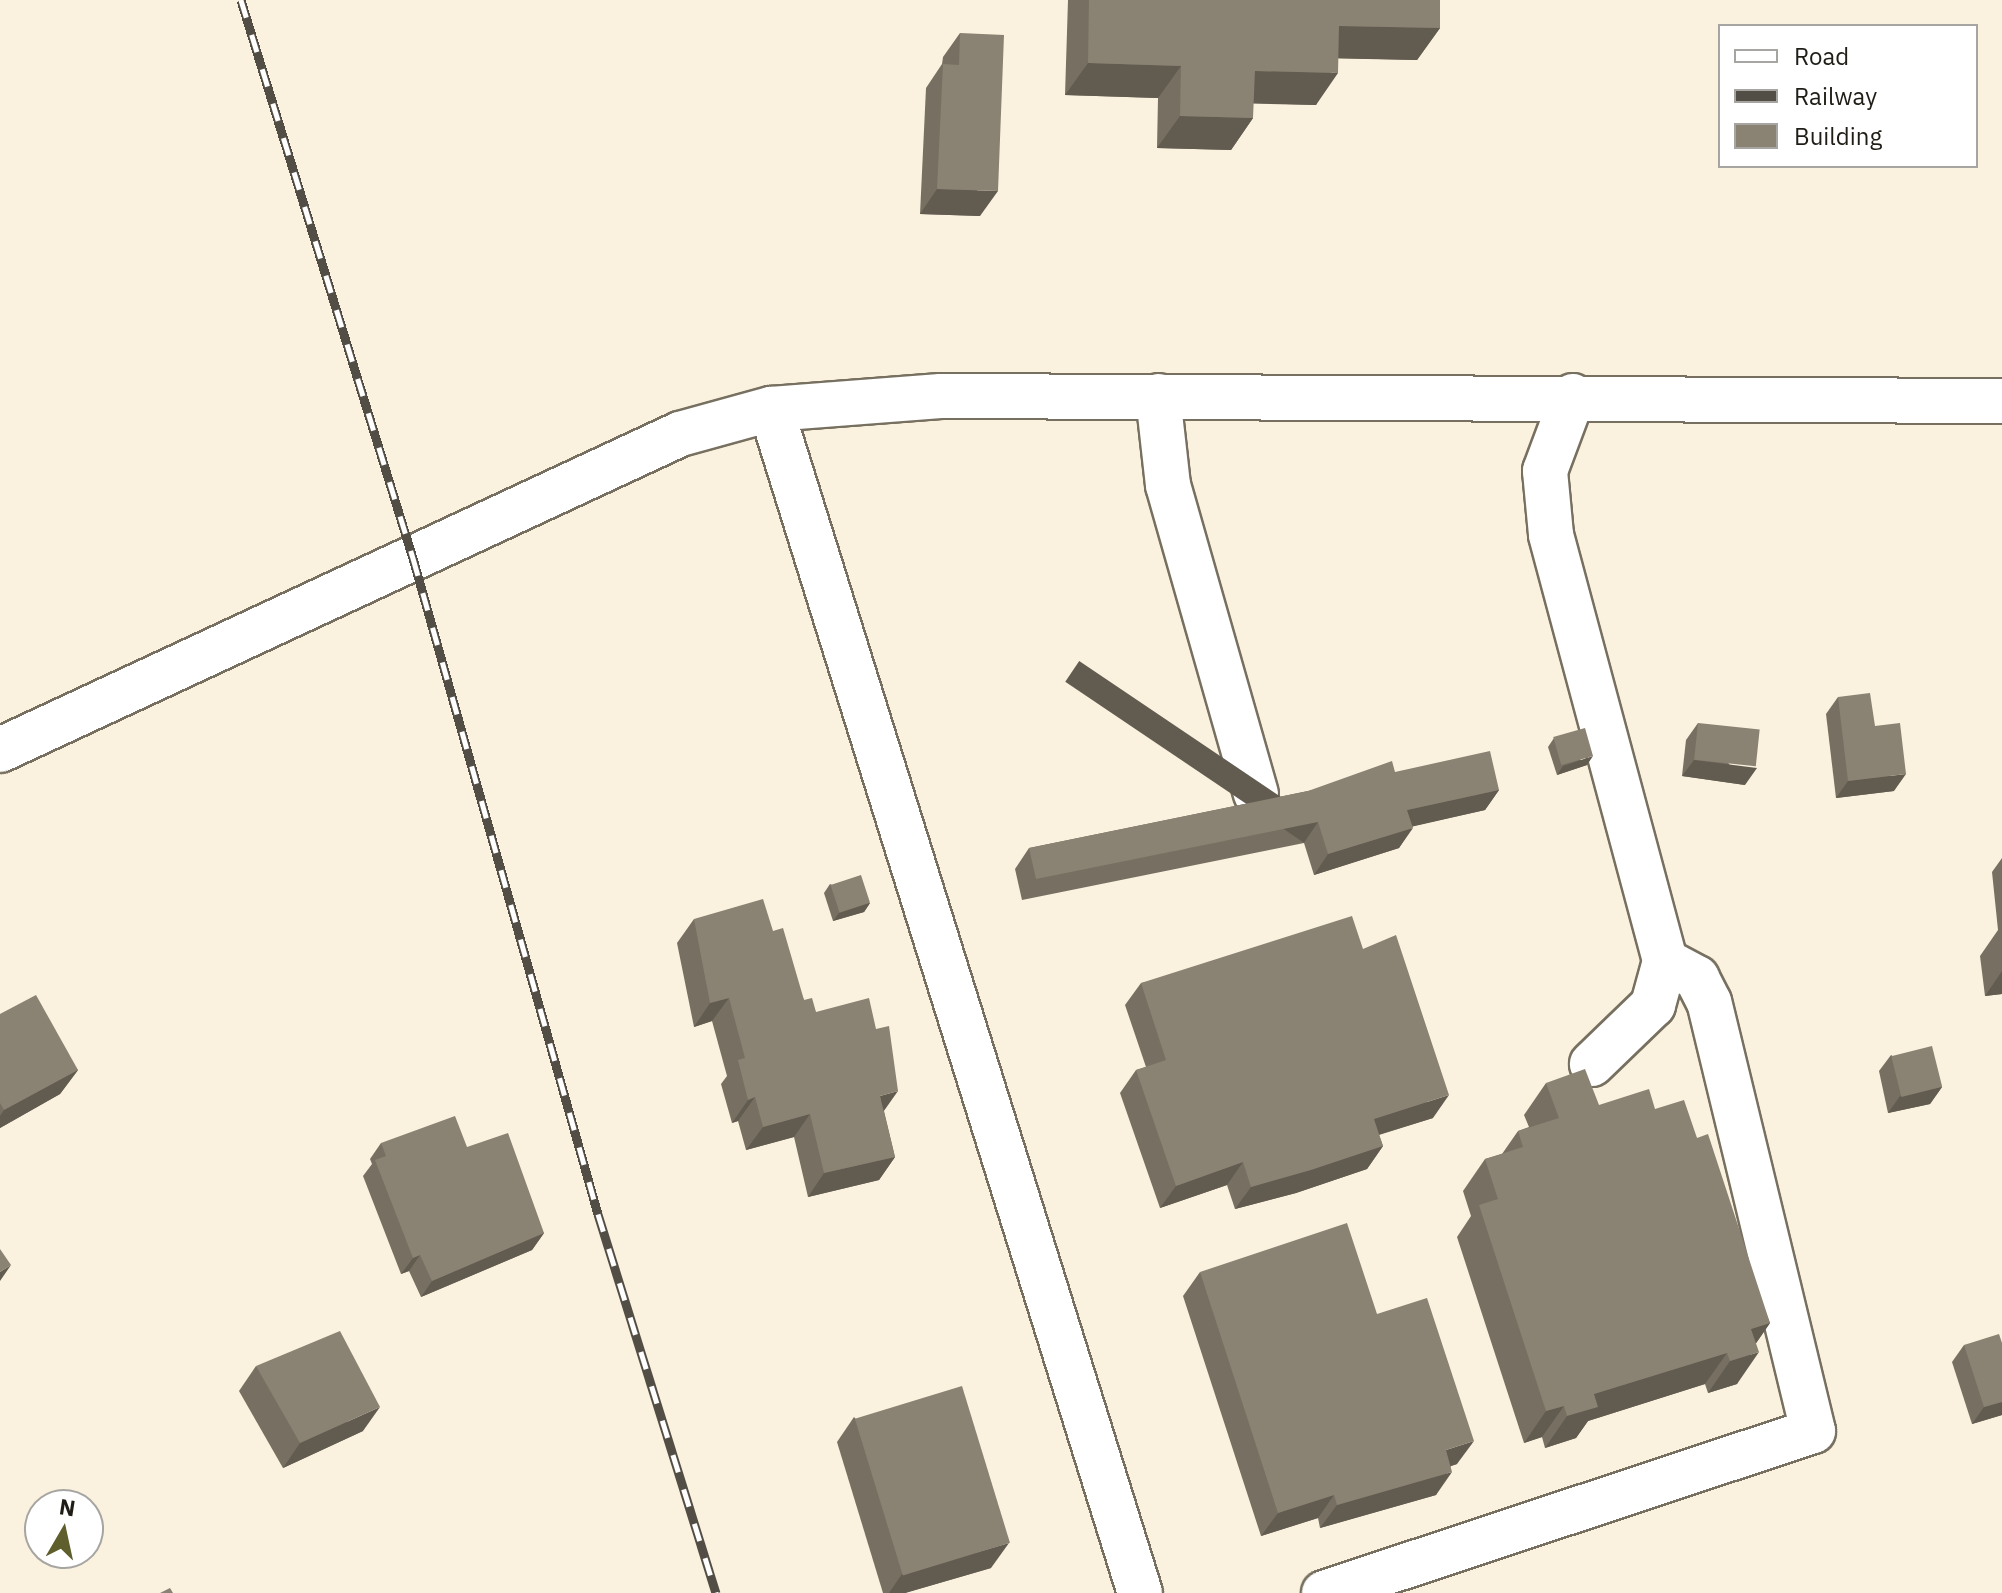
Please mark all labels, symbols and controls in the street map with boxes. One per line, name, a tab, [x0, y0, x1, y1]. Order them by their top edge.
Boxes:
legend	[1718, 24, 1978, 168]
text: Road	[1794, 40, 1849, 72]
text: Railway	[1794, 80, 1877, 112]
text: Building	[1794, 120, 1882, 152]
north arrow	[24, 1489, 104, 1569]
text: N	[57, 1491, 78, 1522]

